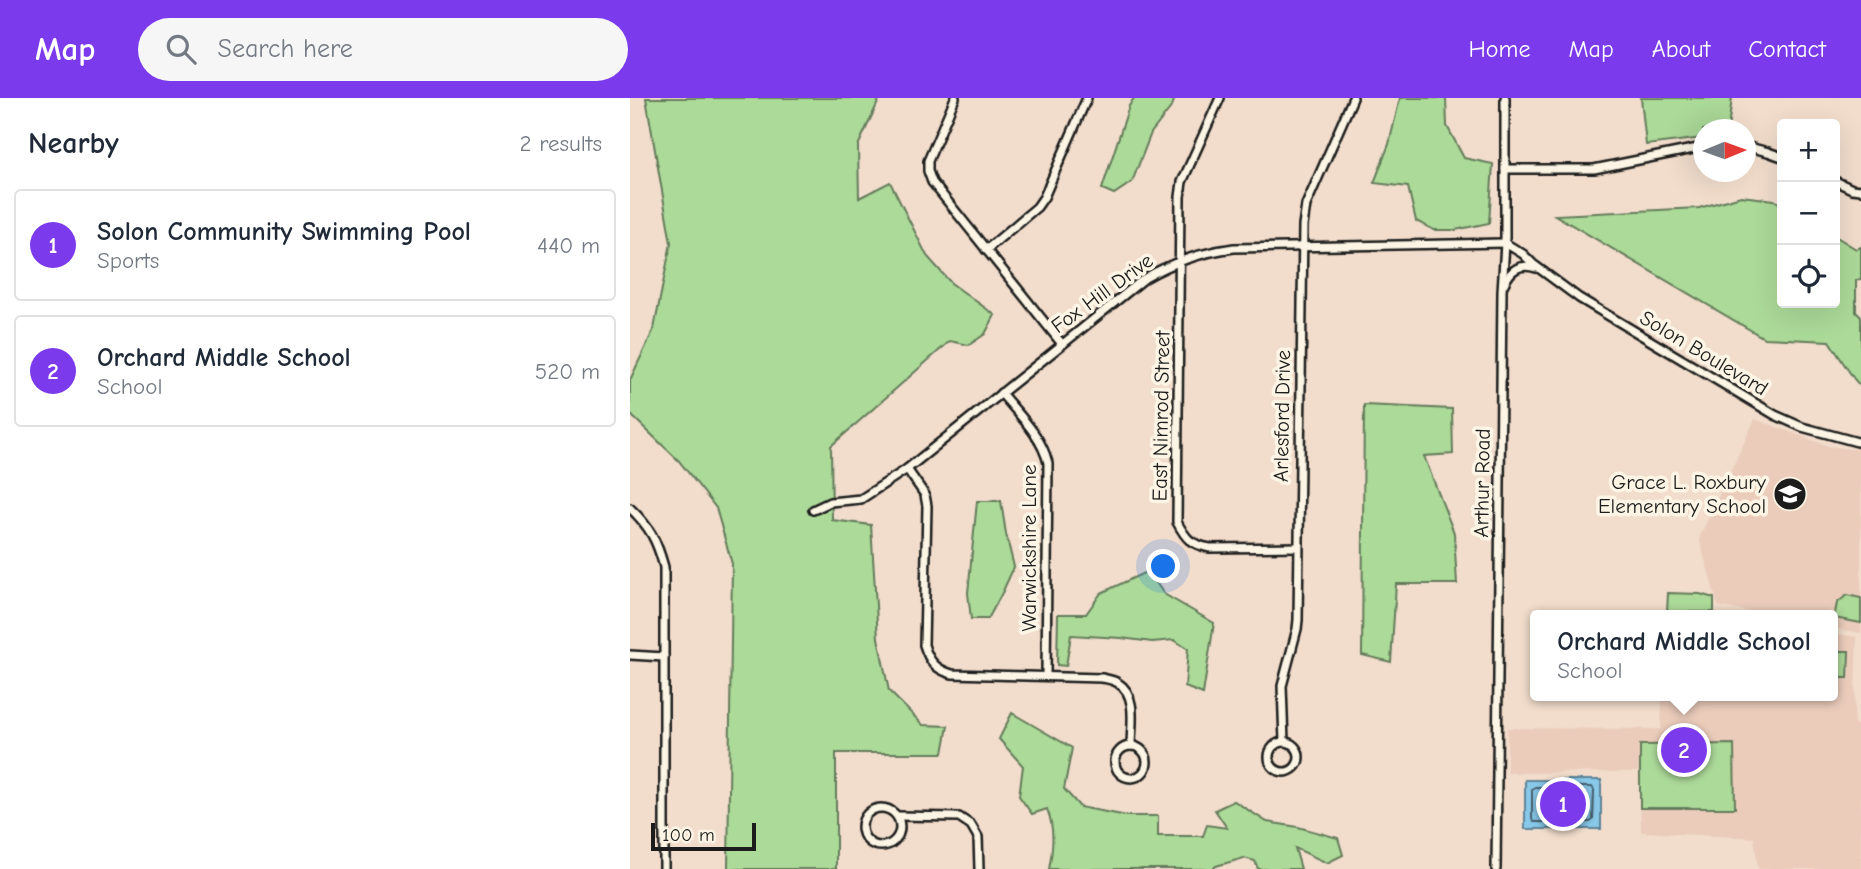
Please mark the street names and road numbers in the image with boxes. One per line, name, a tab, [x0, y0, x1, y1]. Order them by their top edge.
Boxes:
street label: Fox Hill Drive	[1046, 248, 1158, 338]
street label: Solon Boulevard	[1636, 305, 1772, 401]
street label: East Nimrod Street	[1148, 329, 1175, 502]
street label: Arlesford Drive	[1269, 350, 1295, 482]
street label: Arthur Road	[1469, 428, 1495, 538]
street label: Warwickshire Lane	[1017, 465, 1041, 631]

